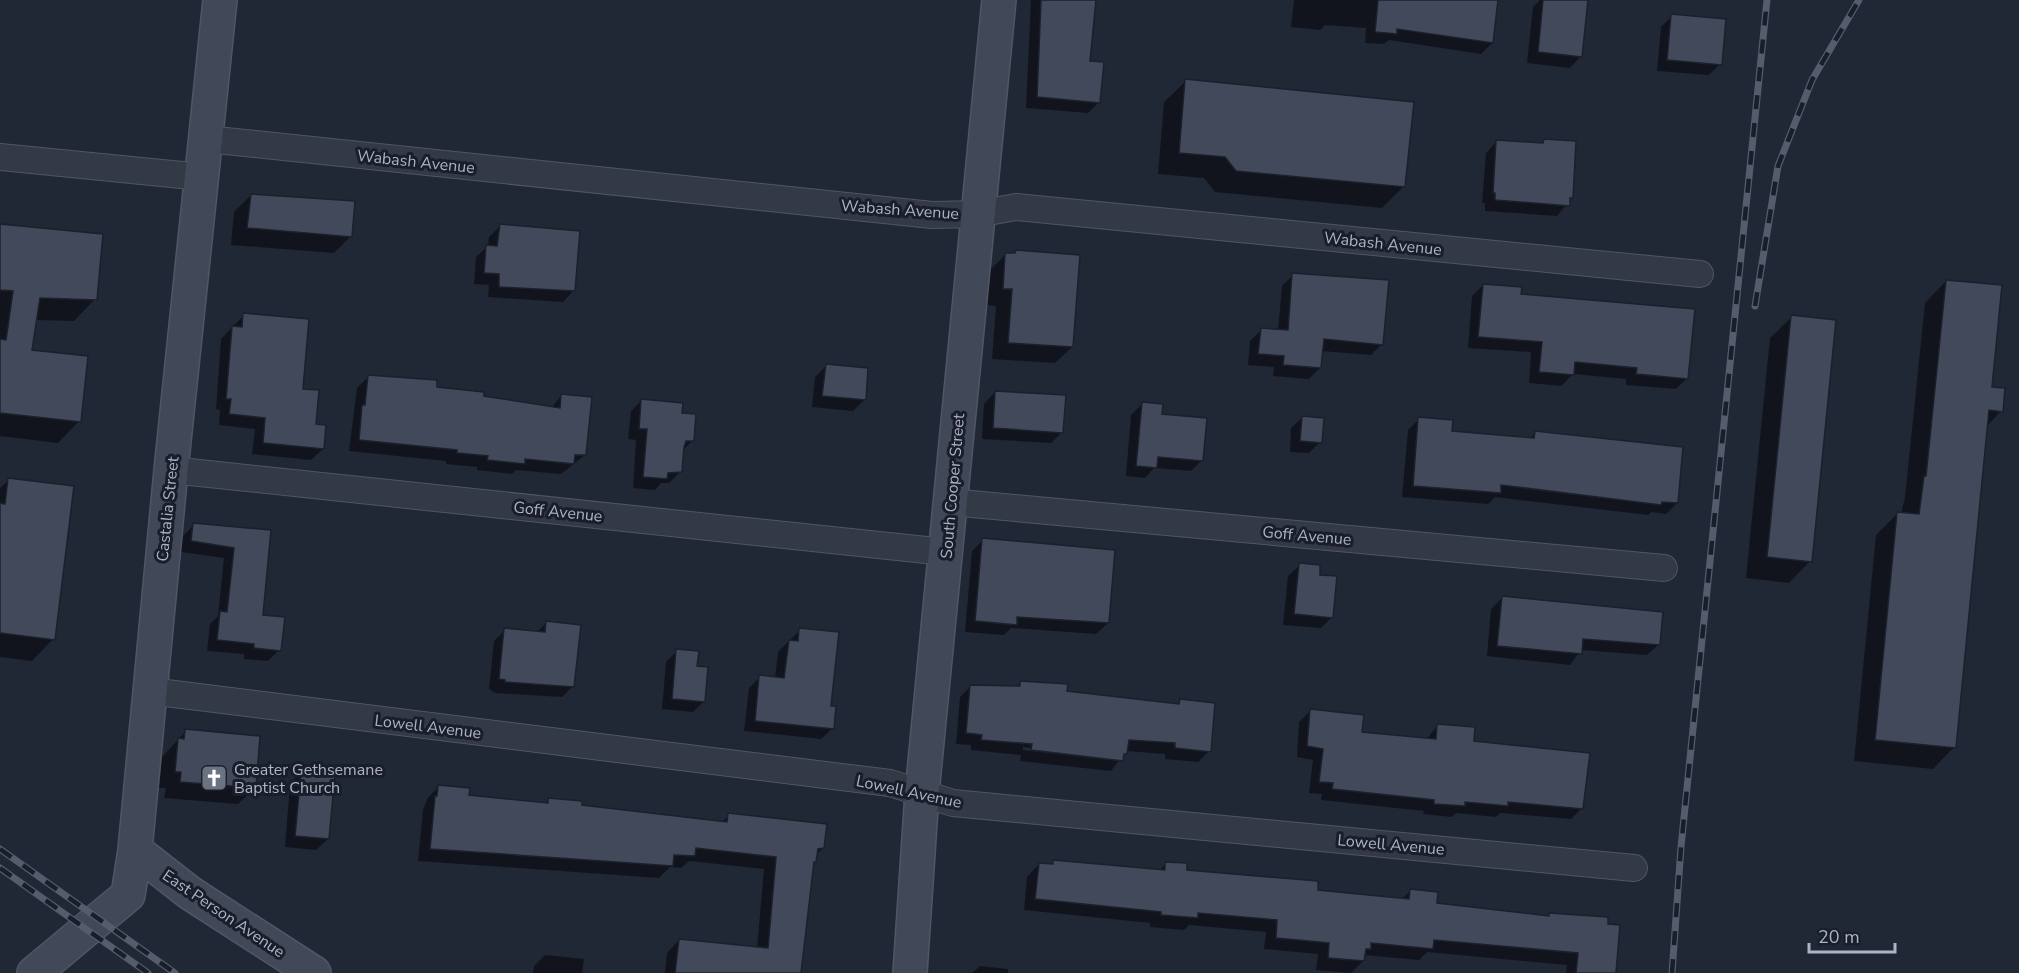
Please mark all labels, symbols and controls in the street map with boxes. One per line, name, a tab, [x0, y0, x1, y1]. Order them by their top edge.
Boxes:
street label: Wabash Avenue	[356, 145, 476, 179]
street label: Wabash Avenue	[840, 195, 960, 225]
street label: Wabash Avenue	[1323, 227, 1443, 261]
street label: South Cooper Street	[936, 412, 970, 560]
street label: Castalia Street	[152, 455, 184, 563]
street label: Goff Avenue	[512, 496, 604, 528]
street label: Goff Avenue	[1261, 521, 1352, 551]
street label: Lowell Avenue	[373, 710, 482, 744]
place label: Greater Gethsemane Baptist Church	[234, 759, 383, 799]
church icon: Greater Gethsemane Baptist Church	[199, 763, 229, 793]
street label: Lowell Avenue	[854, 770, 964, 814]
street label: Lowell Avenue	[1337, 829, 1445, 861]
street label: East Person Avenue	[158, 865, 289, 963]
scale bar	[1809, 916, 1894, 954]
text: 20 m	[1818, 925, 1860, 949]

